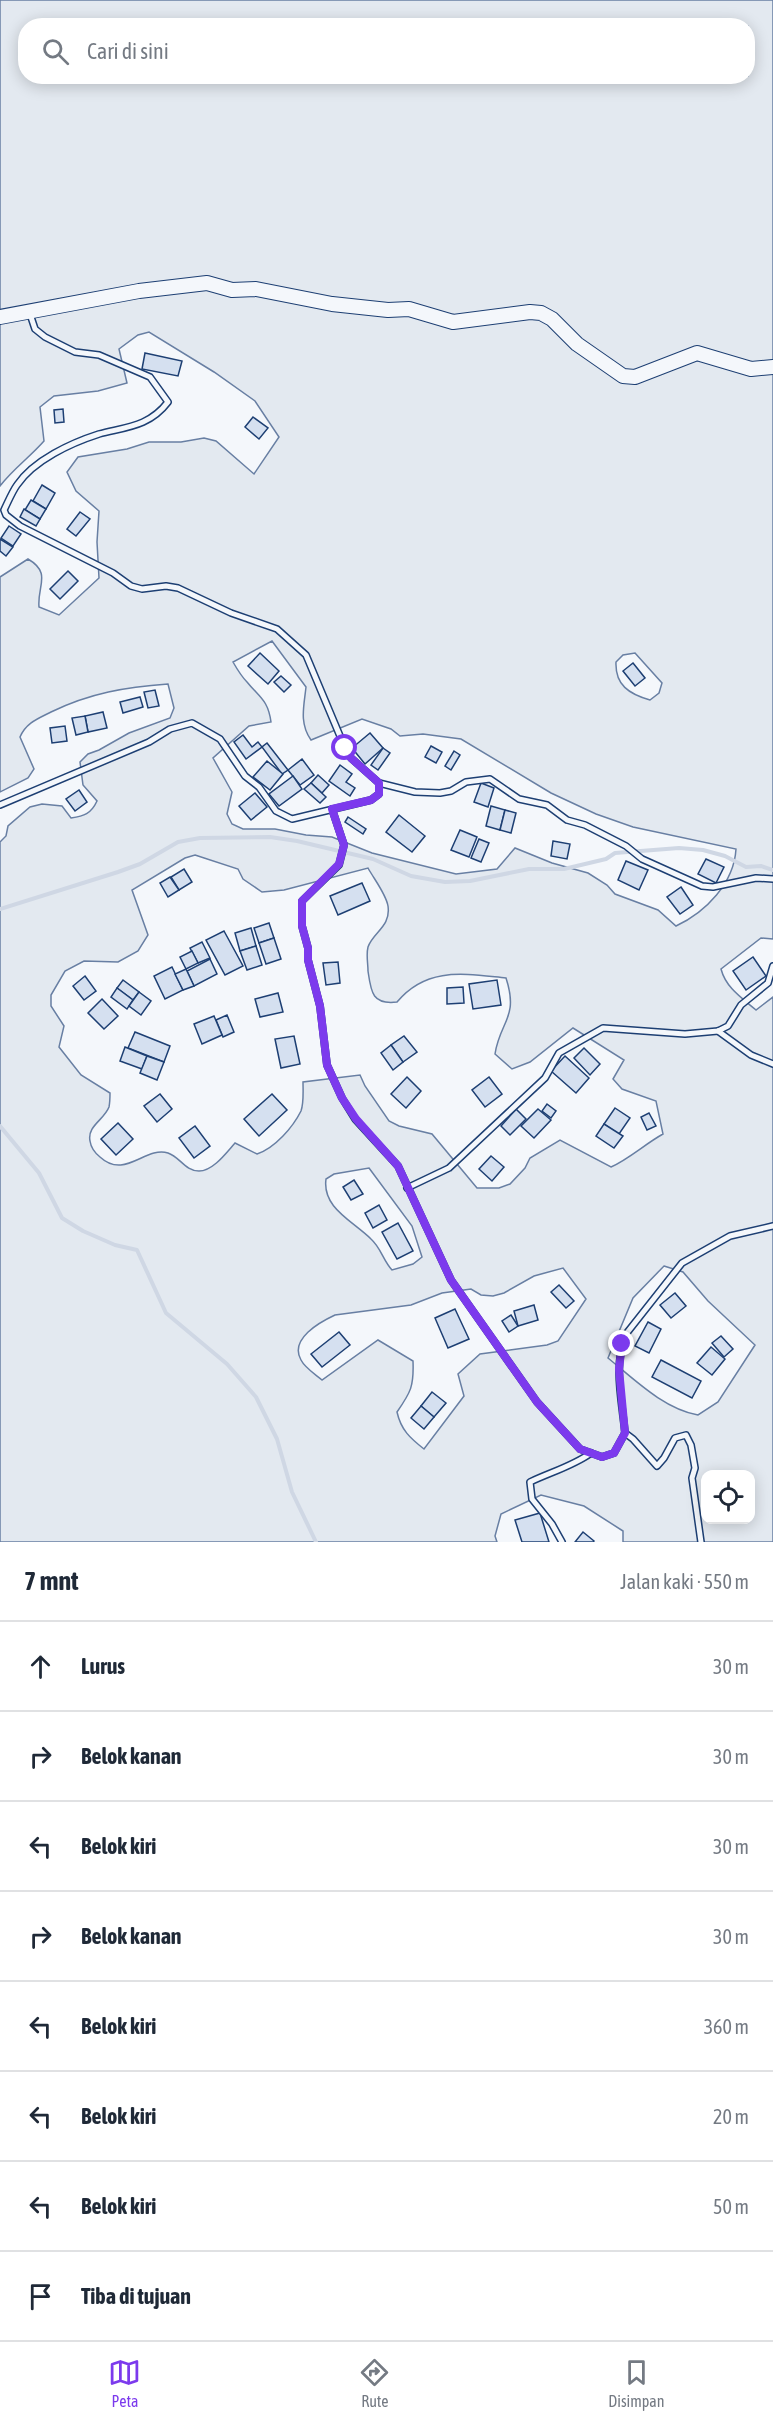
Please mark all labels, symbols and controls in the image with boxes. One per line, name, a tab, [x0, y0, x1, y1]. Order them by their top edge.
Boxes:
search box	[18, 18, 755, 84]
icon: search	[39, 35, 72, 68]
text: Cari di sini	[87, 38, 169, 64]
route start	[331, 734, 357, 760]
route end	[608, 1330, 634, 1356]
map controls	[701, 1470, 755, 1524]
button: locate	[701, 1470, 755, 1524]
text: 7 mnt	[24, 1566, 79, 1596]
text: Jalan kaki · 550 m	[620, 1570, 749, 1593]
icon: ahead	[24, 1650, 57, 1683]
text: Lurus	[81, 1653, 125, 1679]
text: 30 m	[713, 1655, 749, 1678]
icon: right	[24, 1740, 57, 1773]
text: Belok kanan	[81, 1743, 182, 1769]
text: 30 m	[713, 1745, 749, 1768]
icon: left	[24, 1830, 57, 1863]
text: Belok kiri	[81, 1833, 156, 1859]
text: 30 m	[713, 1835, 749, 1858]
icon: right	[24, 1920, 57, 1953]
text: Belok kanan	[81, 1923, 182, 1949]
text: 30 m	[713, 1925, 749, 1948]
icon: left	[24, 2010, 57, 2043]
text: Belok kiri	[81, 2013, 156, 2039]
text: 360 m	[704, 2015, 749, 2038]
icon: left	[24, 2100, 57, 2133]
text: Belok kiri	[81, 2103, 156, 2129]
text: 20 m	[713, 2105, 749, 2128]
icon: left	[24, 2190, 57, 2223]
text: Belok kiri	[81, 2193, 156, 2219]
text: 50 m	[713, 2195, 749, 2218]
icon: arrive	[24, 2280, 57, 2313]
text: Tiba di tujuan	[81, 2283, 191, 2309]
tab: Peta	[108, 2356, 141, 2410]
tab: Rute	[358, 2356, 391, 2410]
tab: Disimpan	[608, 2356, 665, 2410]

